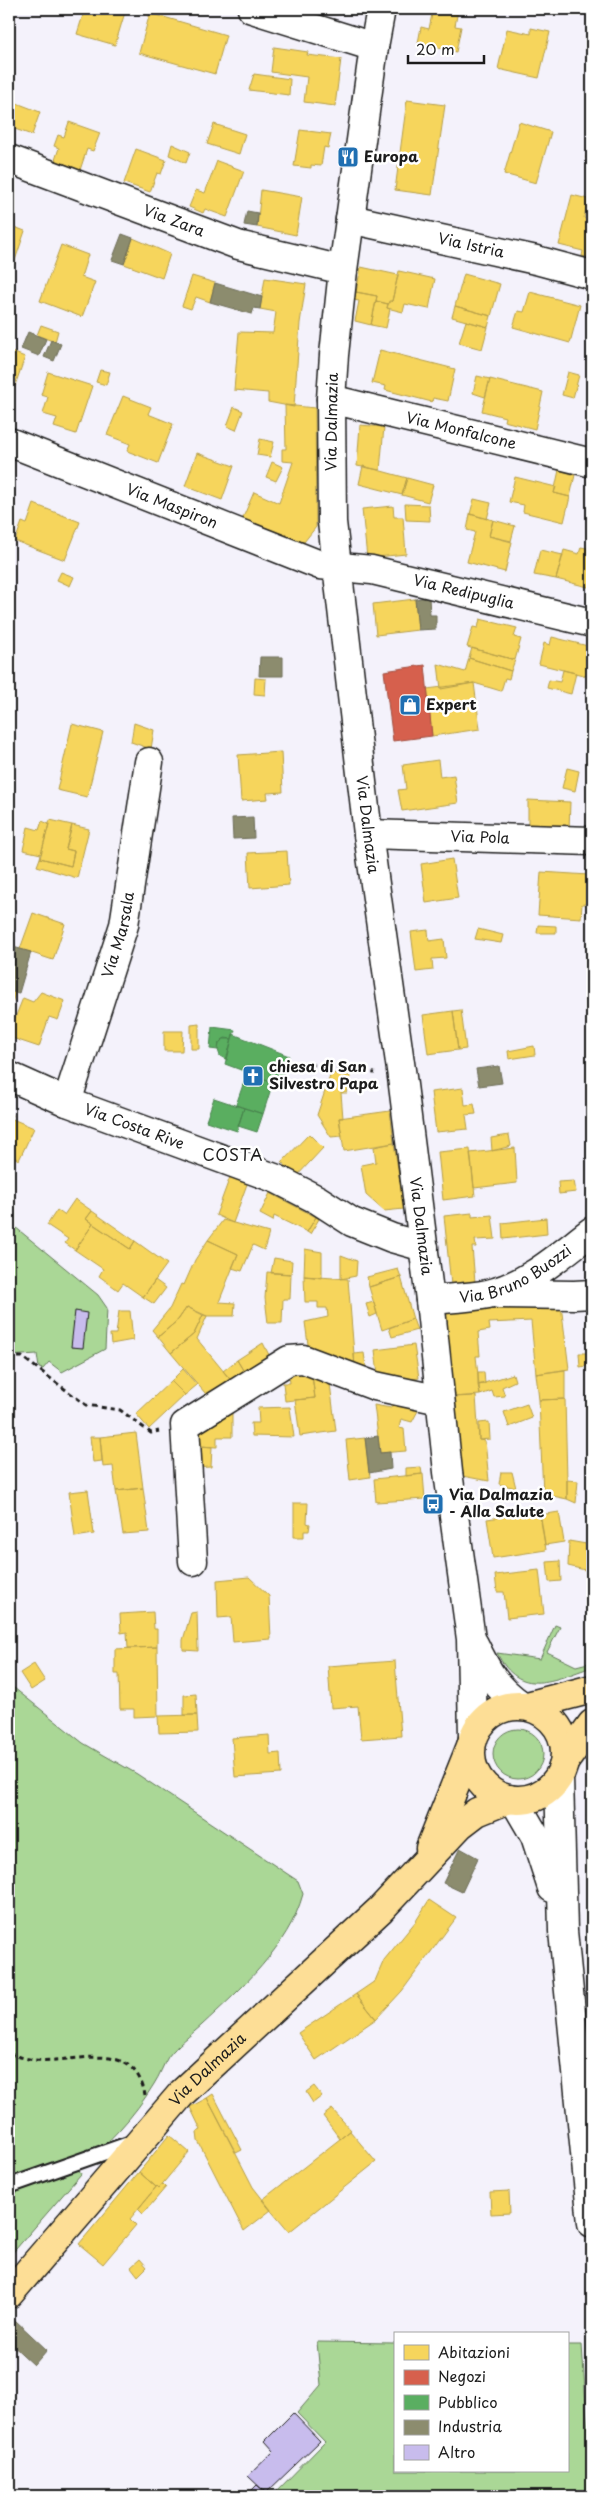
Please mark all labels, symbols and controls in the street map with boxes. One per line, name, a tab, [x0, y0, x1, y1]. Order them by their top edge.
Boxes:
scale bar	[408, 32, 485, 64]
text: 20 m	[416, 37, 455, 60]
place label: Europa	[364, 144, 419, 167]
restaurant icon: Europa	[336, 145, 360, 169]
street label: Via Zara	[140, 197, 208, 241]
street label: Via Istria	[436, 226, 507, 263]
street label: Via Dalmazia	[318, 372, 343, 471]
street label: Via Monfalcone	[404, 405, 519, 454]
street label: Via Maspiron	[123, 477, 221, 533]
street label: Via Redipuglia	[411, 567, 518, 614]
place label: Expert	[426, 692, 477, 715]
shop icon: Expert	[398, 693, 422, 717]
street label: Via Dalmazia	[351, 774, 387, 876]
street label: Via Pola	[450, 824, 510, 848]
street label: Via Marsala	[95, 890, 139, 981]
place label: chiesa di San Silvestro Papa	[269, 1054, 379, 1094]
church icon: chiesa di San Silvestro Papa	[241, 1064, 265, 1088]
street label: Via Costa Rive	[81, 1096, 188, 1154]
district label: COSTA	[203, 1142, 263, 1166]
street label: Via Dalmazia	[405, 1176, 440, 1277]
street label: Via Bruno Buozzi	[458, 1238, 576, 1308]
place label: Via Dalmazia - Alla Salute	[449, 1482, 554, 1522]
bus stop icon: Via Dalmazia - Alla Salute	[421, 1492, 445, 1516]
street label: Via Dalmazia	[163, 2026, 251, 2111]
legend	[394, 2332, 568, 2472]
text: Abitazioni	[438, 2340, 510, 2363]
text: Negozi	[438, 2364, 486, 2387]
text: Pubblico	[438, 2390, 498, 2413]
text: Industria	[438, 2414, 502, 2437]
text: Altro	[438, 2440, 475, 2463]

